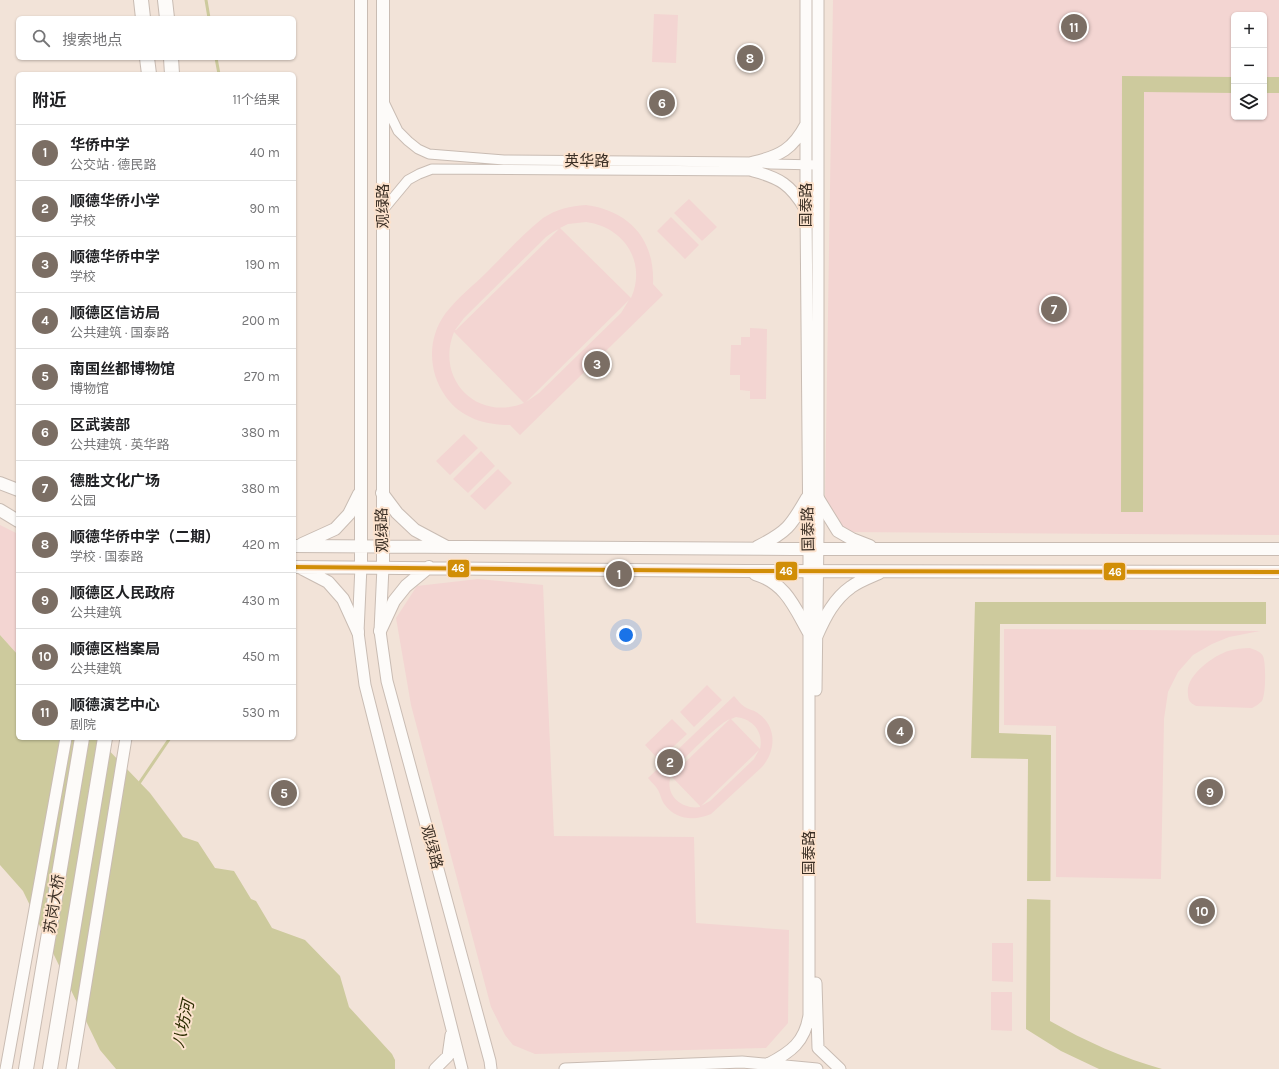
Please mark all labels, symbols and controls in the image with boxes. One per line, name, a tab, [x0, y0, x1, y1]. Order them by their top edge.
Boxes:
pin: 11	[1061, 12, 1087, 42]
map controls	[1231, 12, 1267, 120]
button: +	[1231, 12, 1267, 48]
search box	[16, 16, 296, 60]
icon: search	[30, 27, 52, 49]
text: 搜索地点	[62, 31, 122, 49]
pin: 8	[737, 43, 763, 73]
button: −	[1231, 48, 1267, 84]
button: layers	[1231, 84, 1267, 120]
pin: 6	[649, 88, 675, 118]
text: 附近	[32, 90, 66, 110]
text: 11个结果	[232, 92, 280, 107]
text: 华侨中学	[70, 136, 130, 154]
text: 1	[43, 145, 47, 160]
text: 40 m	[250, 145, 280, 160]
street label: 英华路	[564, 152, 610, 170]
text: 公交站 · 德民路	[70, 157, 157, 172]
street label: 国泰路	[797, 182, 815, 228]
street label: 观绿路	[374, 183, 392, 229]
text: 顺德华侨小学	[70, 192, 160, 210]
text: 2	[41, 201, 49, 216]
text: 90 m	[249, 201, 280, 216]
text: 学校	[70, 213, 96, 228]
text: 顺德华侨中学	[70, 248, 160, 266]
text: 3	[41, 257, 49, 272]
text: 190 m	[245, 257, 280, 272]
text: 学校	[70, 269, 96, 284]
pin: 7	[1041, 294, 1067, 324]
text: 顺德区信访局	[70, 304, 160, 322]
text: 4	[41, 313, 49, 328]
text: 200 m	[242, 313, 280, 328]
text: 公共建筑 · 国泰路	[70, 325, 170, 340]
pin: 3	[584, 349, 610, 379]
text: 南国丝都博物馆	[70, 360, 175, 378]
text: 5	[41, 369, 49, 384]
text: 270 m	[243, 369, 280, 384]
text: 博物馆	[70, 381, 109, 396]
text: 区武装部	[70, 416, 130, 434]
text: 6	[41, 425, 49, 440]
text: 380 m	[241, 425, 280, 440]
text: 公共建筑 · 英华路	[70, 437, 170, 452]
text: 德胜文化广场	[70, 472, 160, 490]
text: 7	[42, 481, 48, 496]
text: 380 m	[241, 481, 280, 496]
text: 公园	[70, 493, 96, 508]
street label: 国泰路	[799, 506, 817, 552]
street label: 观绿路	[373, 507, 391, 553]
text: 顺德华侨中学（二期）	[70, 528, 220, 546]
text: 8	[41, 537, 49, 552]
text: 420 m	[242, 537, 280, 552]
text: 学校 · 国泰路	[70, 549, 144, 564]
line badge: 46	[447, 559, 470, 578]
pin: 1	[606, 559, 632, 589]
line badge: 46	[775, 561, 798, 581]
text: 46	[451, 562, 465, 575]
line badge: 46	[1103, 562, 1126, 581]
text: 46	[779, 565, 793, 578]
text: 46	[1108, 566, 1122, 579]
text: 顺德区人民政府	[70, 584, 175, 602]
text: 9	[41, 593, 49, 608]
text: 430 m	[242, 593, 280, 608]
text: 公共建筑	[70, 605, 122, 620]
your location	[616, 625, 636, 645]
text: 顺德区档案局	[70, 640, 160, 658]
text: 10	[39, 649, 51, 664]
text: 450 m	[242, 649, 280, 664]
text: 公共建筑	[70, 661, 122, 676]
text: 顺德演艺中心	[70, 696, 160, 714]
text: 11	[40, 705, 50, 720]
text: 530 m	[242, 705, 280, 720]
pin: 4	[887, 716, 913, 746]
text: 剧院	[70, 717, 96, 732]
pin: 2	[657, 747, 683, 777]
pin: 9	[1197, 777, 1223, 807]
pin: 5	[271, 778, 297, 808]
street label: 观绿路	[417, 823, 447, 871]
street label: 国泰路	[800, 830, 818, 876]
street label: 苏岗大桥	[40, 873, 68, 935]
pin: 10	[1189, 896, 1215, 926]
water label: 八坊河	[168, 996, 198, 1050]

